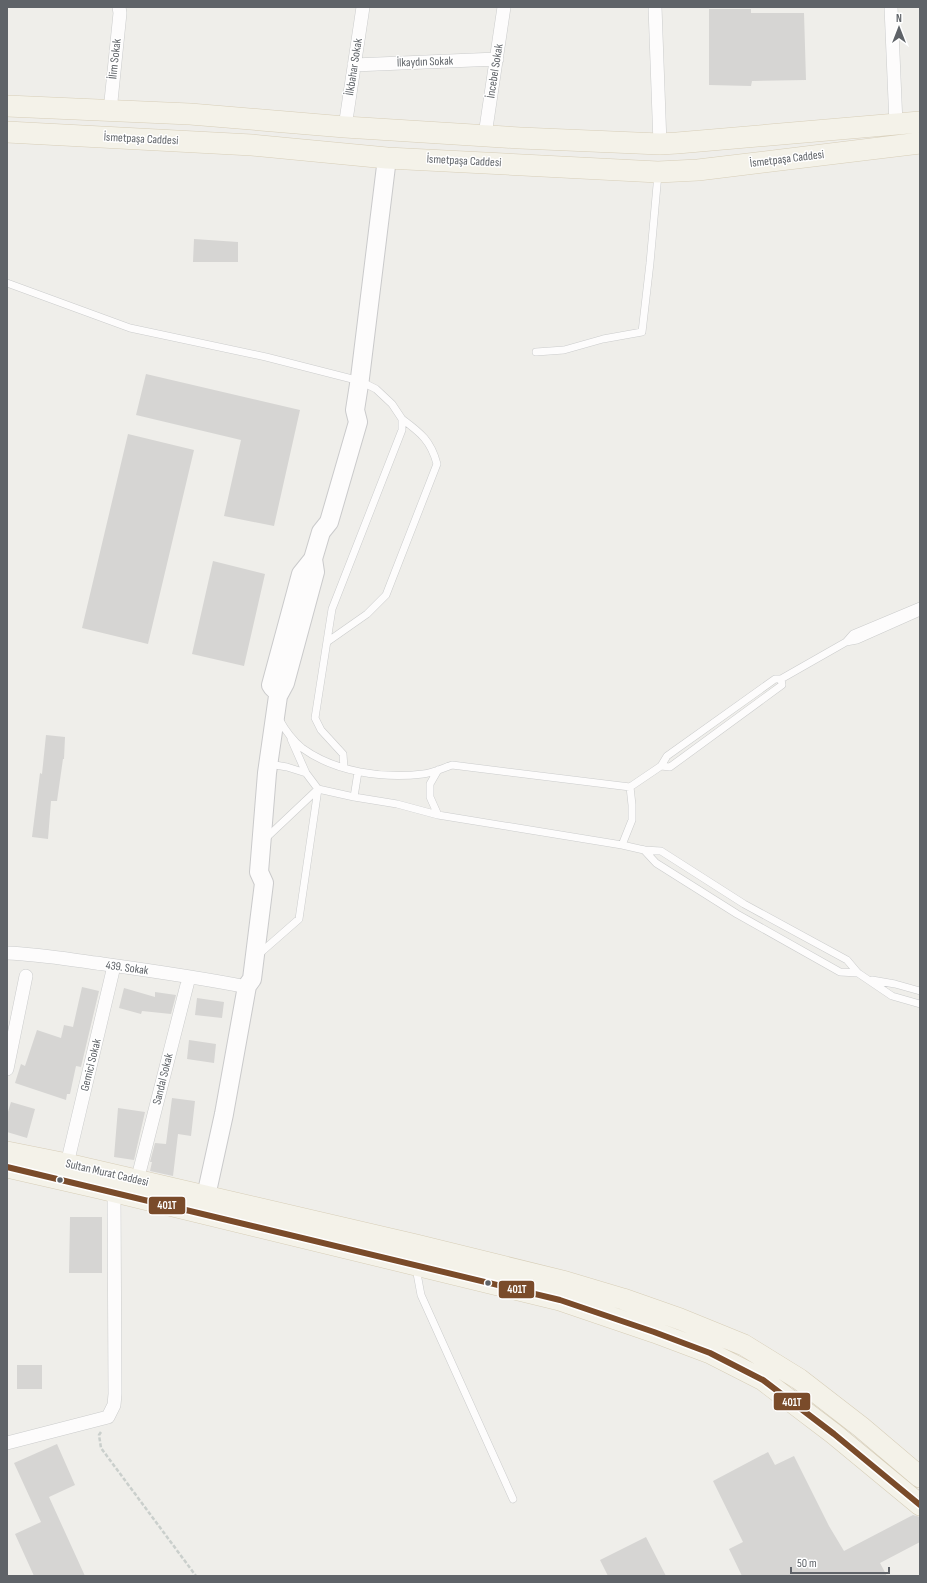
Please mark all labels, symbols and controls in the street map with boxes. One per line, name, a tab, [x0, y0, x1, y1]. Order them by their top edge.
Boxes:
north arrow	[879, 8, 919, 48]
text: N	[896, 12, 902, 25]
street label: İlkbahar Sokak	[342, 37, 366, 97]
street label: İlim Sokak	[105, 38, 125, 80]
street label: İncebel Sokak	[483, 42, 507, 99]
street label: İlkaydın Sokak	[397, 54, 454, 70]
street label: İsmetpaşa Caddesi	[103, 130, 179, 148]
street label: İsmetpaşa Caddesi	[749, 147, 825, 171]
street label: İsmetpaşa Caddesi	[426, 152, 502, 170]
street label: 439. Sokak	[105, 958, 150, 978]
street label: Gemici Sokak	[77, 1037, 105, 1093]
street label: Sandal Sokak	[149, 1051, 177, 1106]
street label: Sultan Murat Caddesi	[64, 1156, 150, 1190]
unlabelled marker	[55, 1175, 65, 1185]
line badge: 401T	[148, 1196, 186, 1215]
text: 401T	[157, 1199, 177, 1212]
unlabelled marker	[483, 1278, 493, 1288]
line badge: 401T	[498, 1280, 535, 1299]
text: 401T	[507, 1283, 527, 1296]
line badge: 401T	[773, 1392, 811, 1411]
text: 401T	[782, 1396, 802, 1409]
scale bar	[791, 1549, 889, 1575]
text: 50 m	[797, 1556, 817, 1571]

